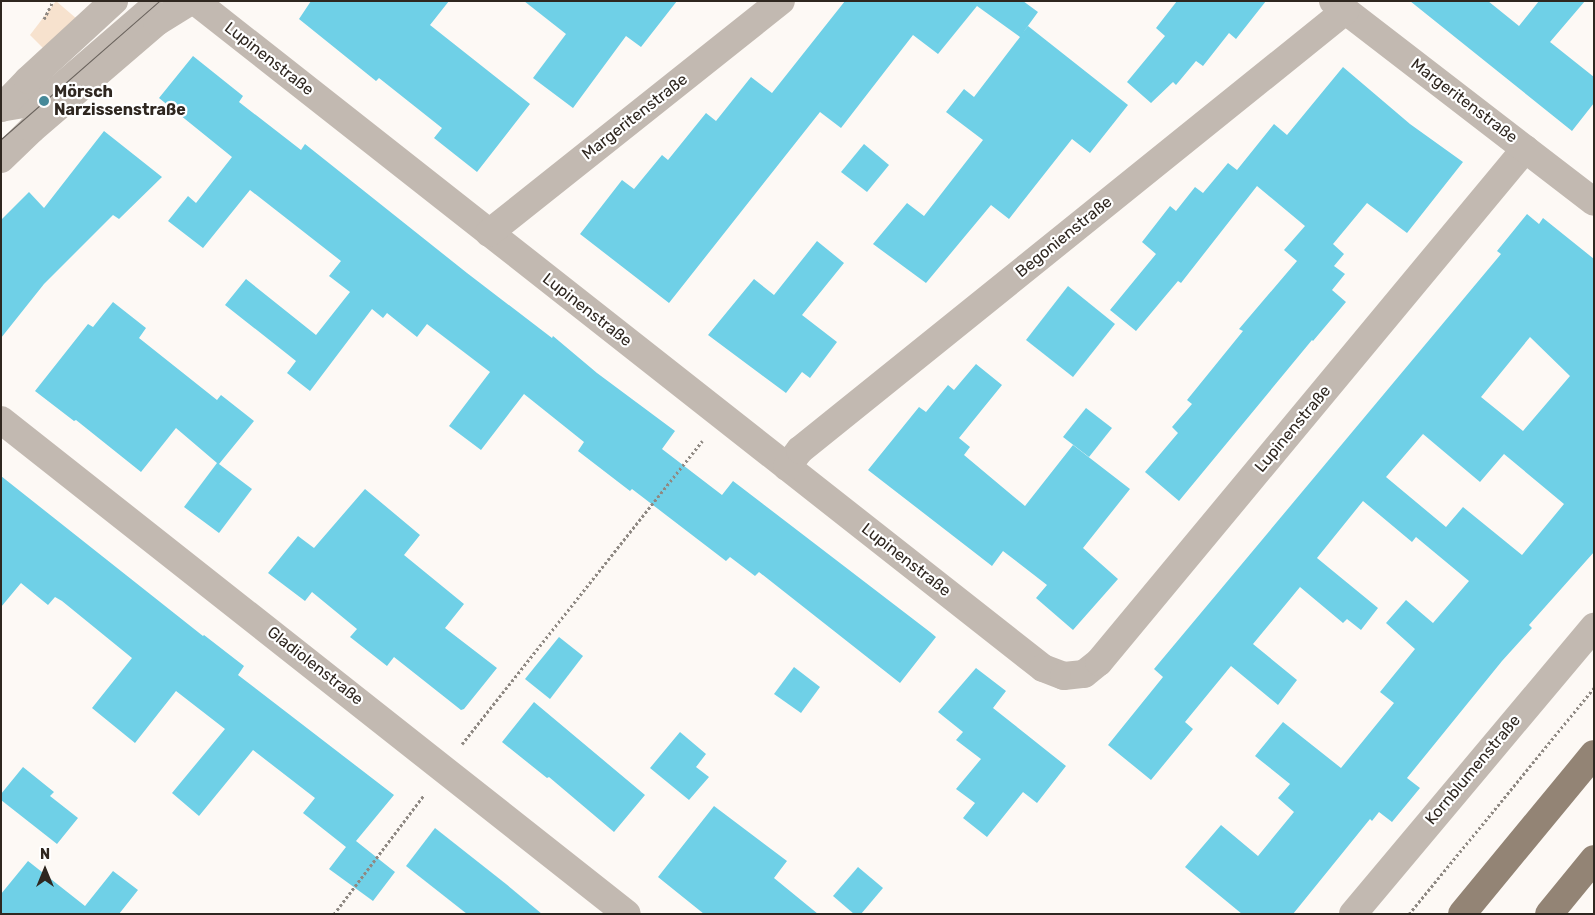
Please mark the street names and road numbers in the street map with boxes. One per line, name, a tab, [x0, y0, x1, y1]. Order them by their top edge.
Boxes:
street label: Lupinenstraße	[221, 18, 317, 100]
street label: Margeritenstraße	[1407, 55, 1521, 147]
street label: Margeritenstraße	[579, 70, 691, 164]
street label: Begonienstraße	[1012, 192, 1116, 282]
street label: Lupinenstraße	[539, 269, 635, 351]
street label: Lupinenstraße	[1251, 382, 1335, 476]
street label: Lupinenstraße	[858, 519, 954, 601]
street label: Gladiolenstraße	[263, 623, 367, 709]
street label: Kornblumenstraße	[1421, 711, 1525, 829]

